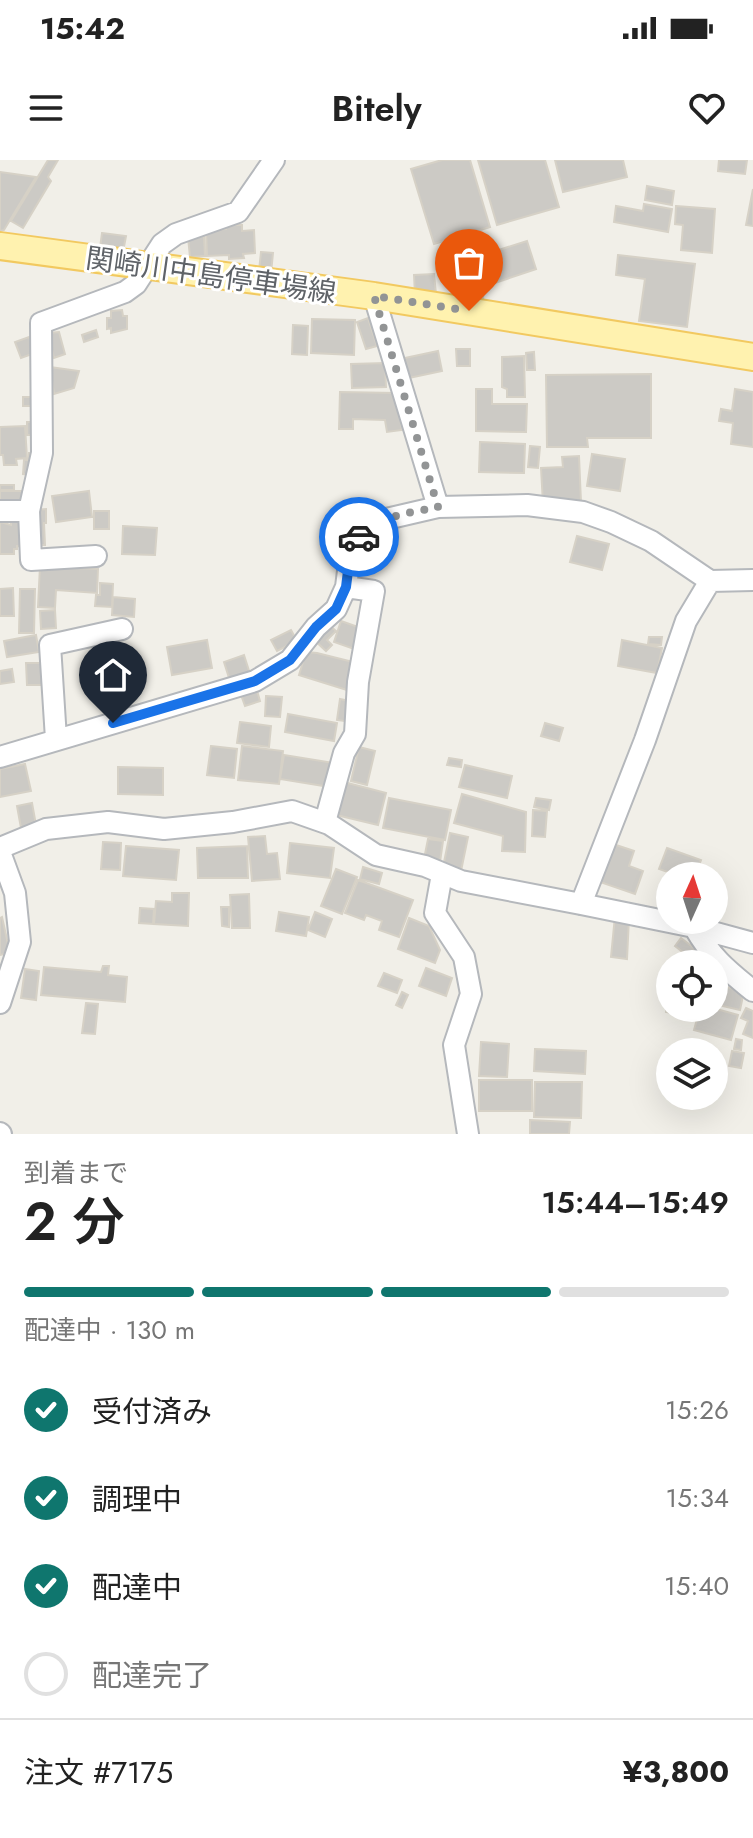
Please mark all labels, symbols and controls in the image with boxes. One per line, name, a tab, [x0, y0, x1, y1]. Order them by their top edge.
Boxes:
text: 15:42	[40, 7, 125, 50]
text: Bitely	[331, 82, 422, 134]
icon: menu	[24, 86, 68, 130]
icon: heart	[685, 86, 729, 130]
pin	[435, 229, 503, 311]
street label: 関崎川中島停車場線	[83, 238, 339, 313]
icon: bag	[447, 241, 491, 285]
courier	[319, 497, 399, 577]
icon: car	[337, 515, 381, 559]
pin	[79, 641, 147, 723]
icon: home	[91, 653, 135, 697]
north arrow	[656, 862, 728, 934]
map controls	[656, 862, 728, 1110]
button: locate	[656, 950, 728, 1022]
button: layers	[656, 1038, 728, 1110]
text: 到着まで	[24, 1154, 128, 1192]
text: 15:44–15:49	[542, 1181, 729, 1224]
text: 2 分	[24, 1184, 124, 1260]
text: 配達中 · 130 m	[24, 1311, 195, 1349]
icon: check	[24, 1388, 68, 1432]
text: 受付済み	[92, 1390, 212, 1433]
text: 15:26	[665, 1391, 729, 1429]
icon: check	[24, 1476, 68, 1520]
text: 調理中	[92, 1478, 182, 1521]
text: 15:34	[665, 1479, 729, 1517]
icon: check	[24, 1564, 68, 1608]
text: 配達中	[92, 1566, 182, 1609]
text: 15:40	[664, 1567, 729, 1605]
text: 配達完了	[92, 1654, 212, 1697]
text: ¥3,800	[623, 1750, 729, 1793]
text: 注文 #7175	[24, 1751, 173, 1794]

